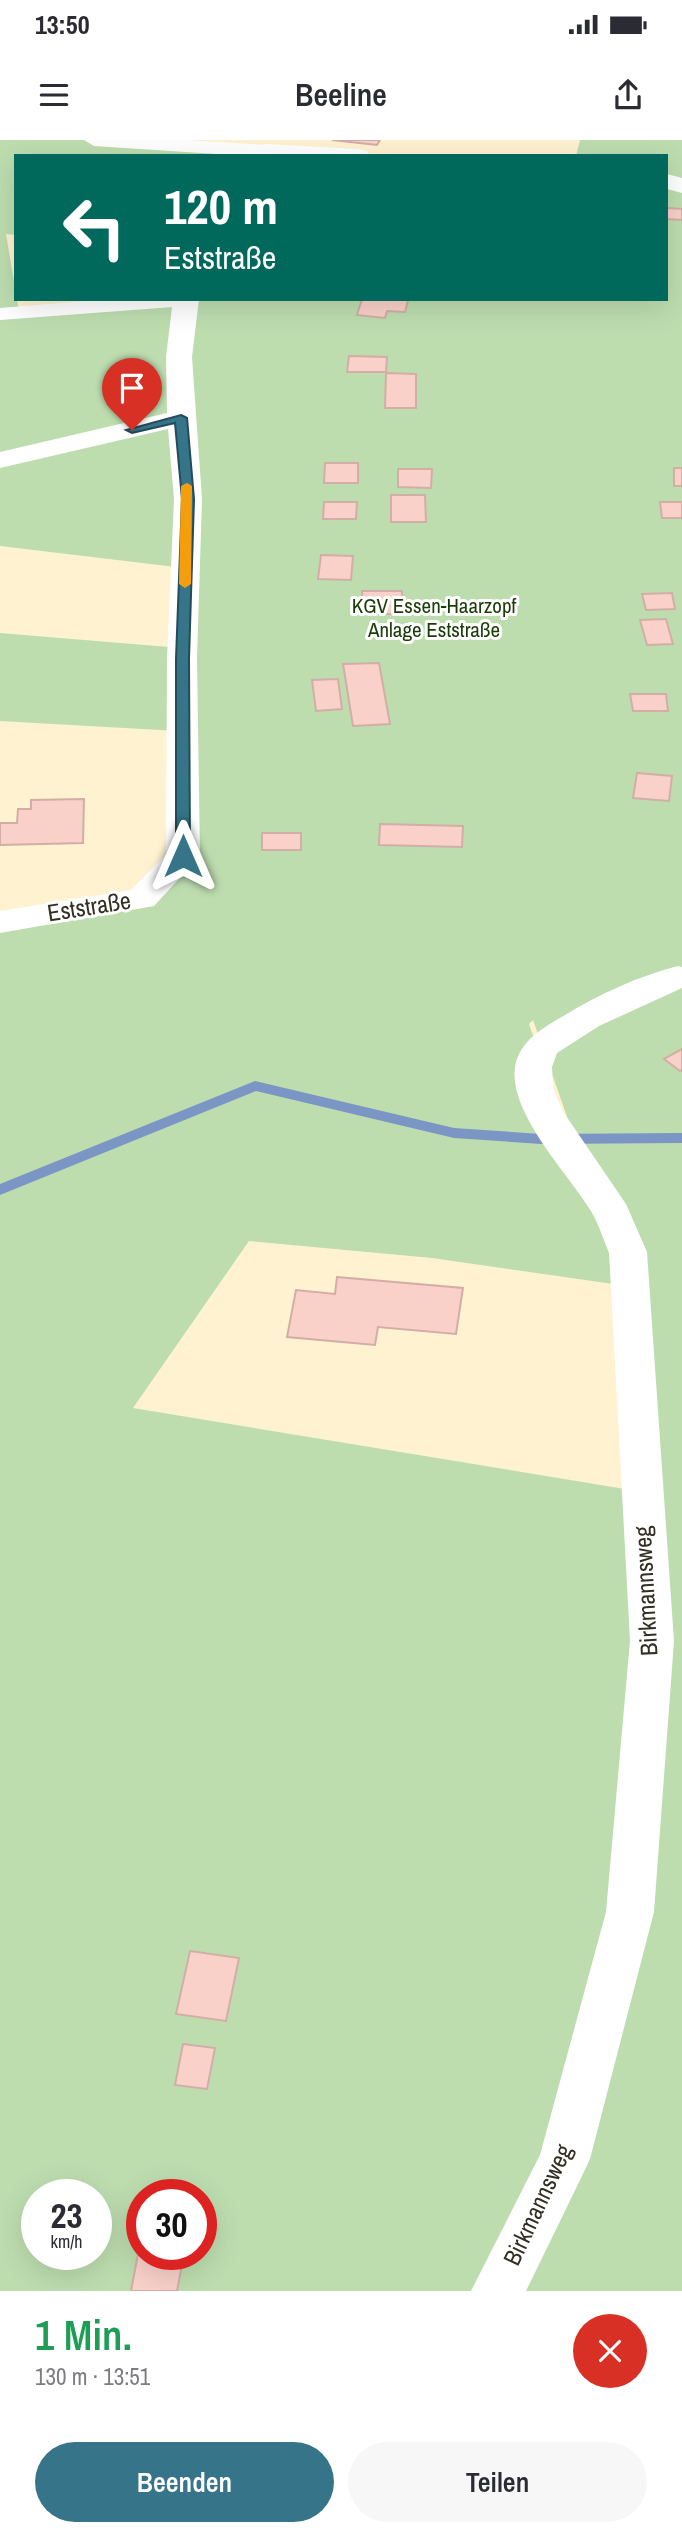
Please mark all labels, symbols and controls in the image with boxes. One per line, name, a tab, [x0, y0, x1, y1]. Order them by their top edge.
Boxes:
text: 13:50	[35, 7, 90, 42]
text: Beeline	[295, 73, 387, 116]
icon: menu	[35, 76, 73, 114]
icon: share	[609, 76, 647, 114]
text: 120 m	[164, 173, 278, 239]
icon: left	[49, 182, 140, 273]
text: Eststraße	[164, 236, 276, 279]
pin	[102, 358, 162, 430]
icon: arrive	[113, 369, 151, 407]
park label: KGV Essen-Haarzopf Anlage Eststraße	[352, 591, 517, 644]
position arrow	[146, 819, 220, 893]
street label: Eststraße	[45, 884, 133, 928]
street label: Birkmannsweg	[626, 1525, 664, 1657]
street label: Birkmannsweg	[495, 2139, 579, 2270]
speed limit sign: 30	[126, 2179, 217, 2270]
text: 23	[51, 2192, 82, 2239]
text: km/h	[51, 2229, 83, 2254]
text: 1 Min.	[35, 2307, 132, 2363]
button: close	[573, 2314, 647, 2388]
text: 130 m · 13:51	[35, 2361, 150, 2392]
button: Beenden	[35, 2442, 334, 2522]
button: Teilen	[348, 2442, 647, 2522]

